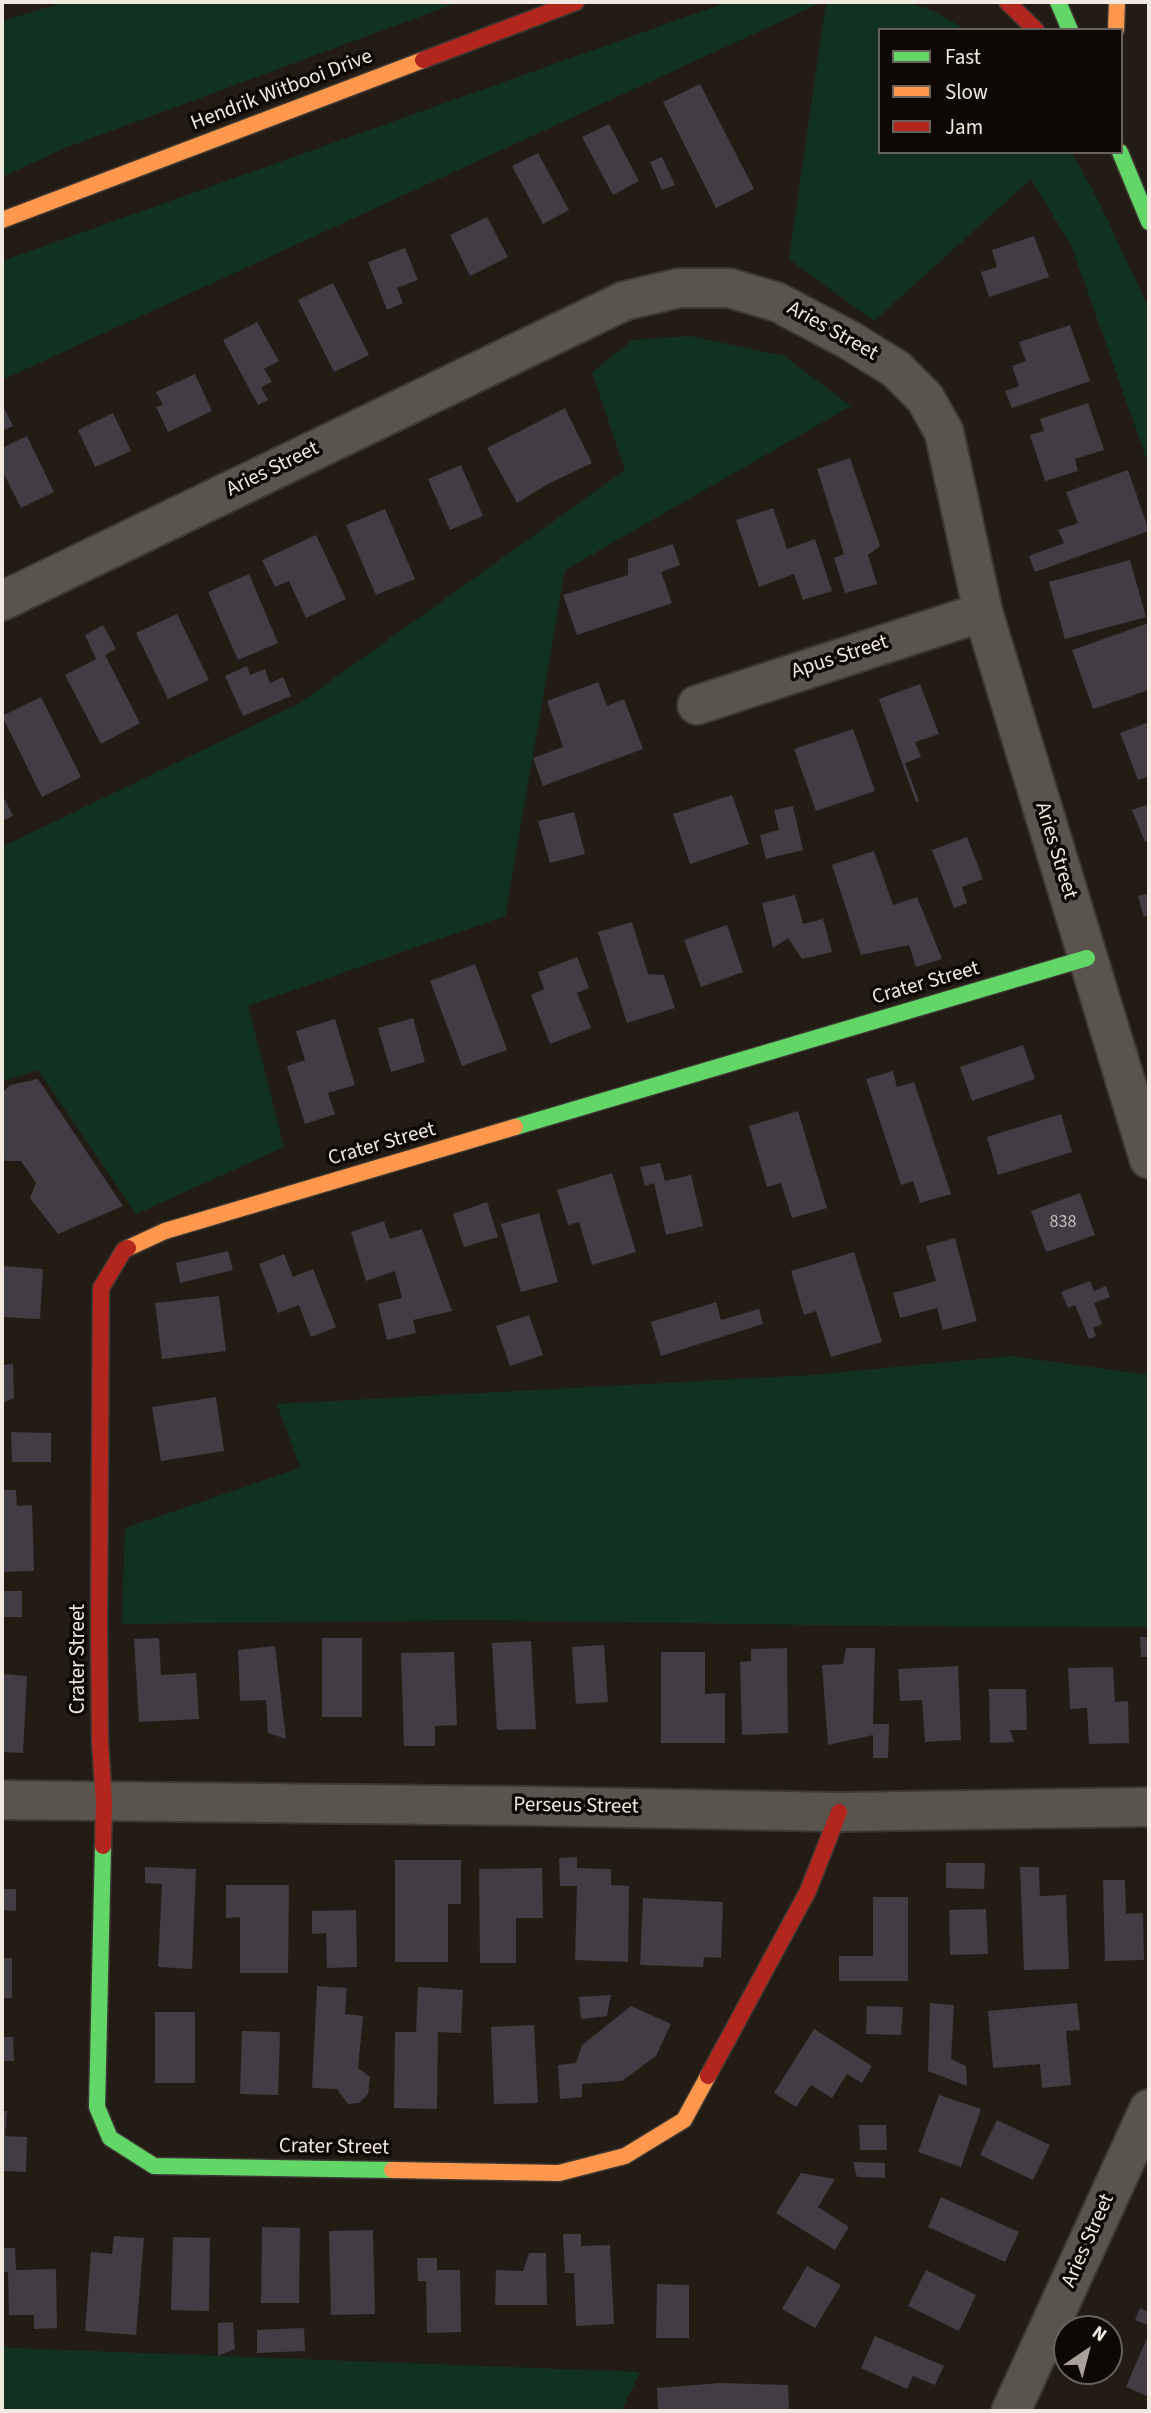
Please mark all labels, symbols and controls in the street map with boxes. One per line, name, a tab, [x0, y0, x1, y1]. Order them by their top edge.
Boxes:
legend	[878, 28, 1123, 154]
text: Fast	[945, 42, 981, 72]
street label: Hendrik Witbooi Drive	[188, 45, 376, 137]
text: Slow	[945, 77, 988, 107]
text: Jam	[945, 112, 983, 142]
street label: Aries Street	[782, 297, 882, 367]
street label: Aries Street	[223, 437, 323, 503]
street label: Apus Street	[789, 631, 891, 685]
street label: Aries Street	[1028, 800, 1082, 902]
street label: Crater Street	[869, 957, 983, 1011]
street label: Crater Street	[325, 1118, 439, 1172]
house number: 838	[1050, 1212, 1076, 1234]
street label: Crater Street	[66, 1604, 92, 1714]
street label: Perseus Street	[513, 1793, 639, 1821]
street label: Crater Street	[279, 2134, 389, 2162]
street label: Aries Street	[1057, 2190, 1121, 2292]
north arrow	[1053, 2315, 1123, 2385]
text: N	[1086, 2319, 1112, 2349]

